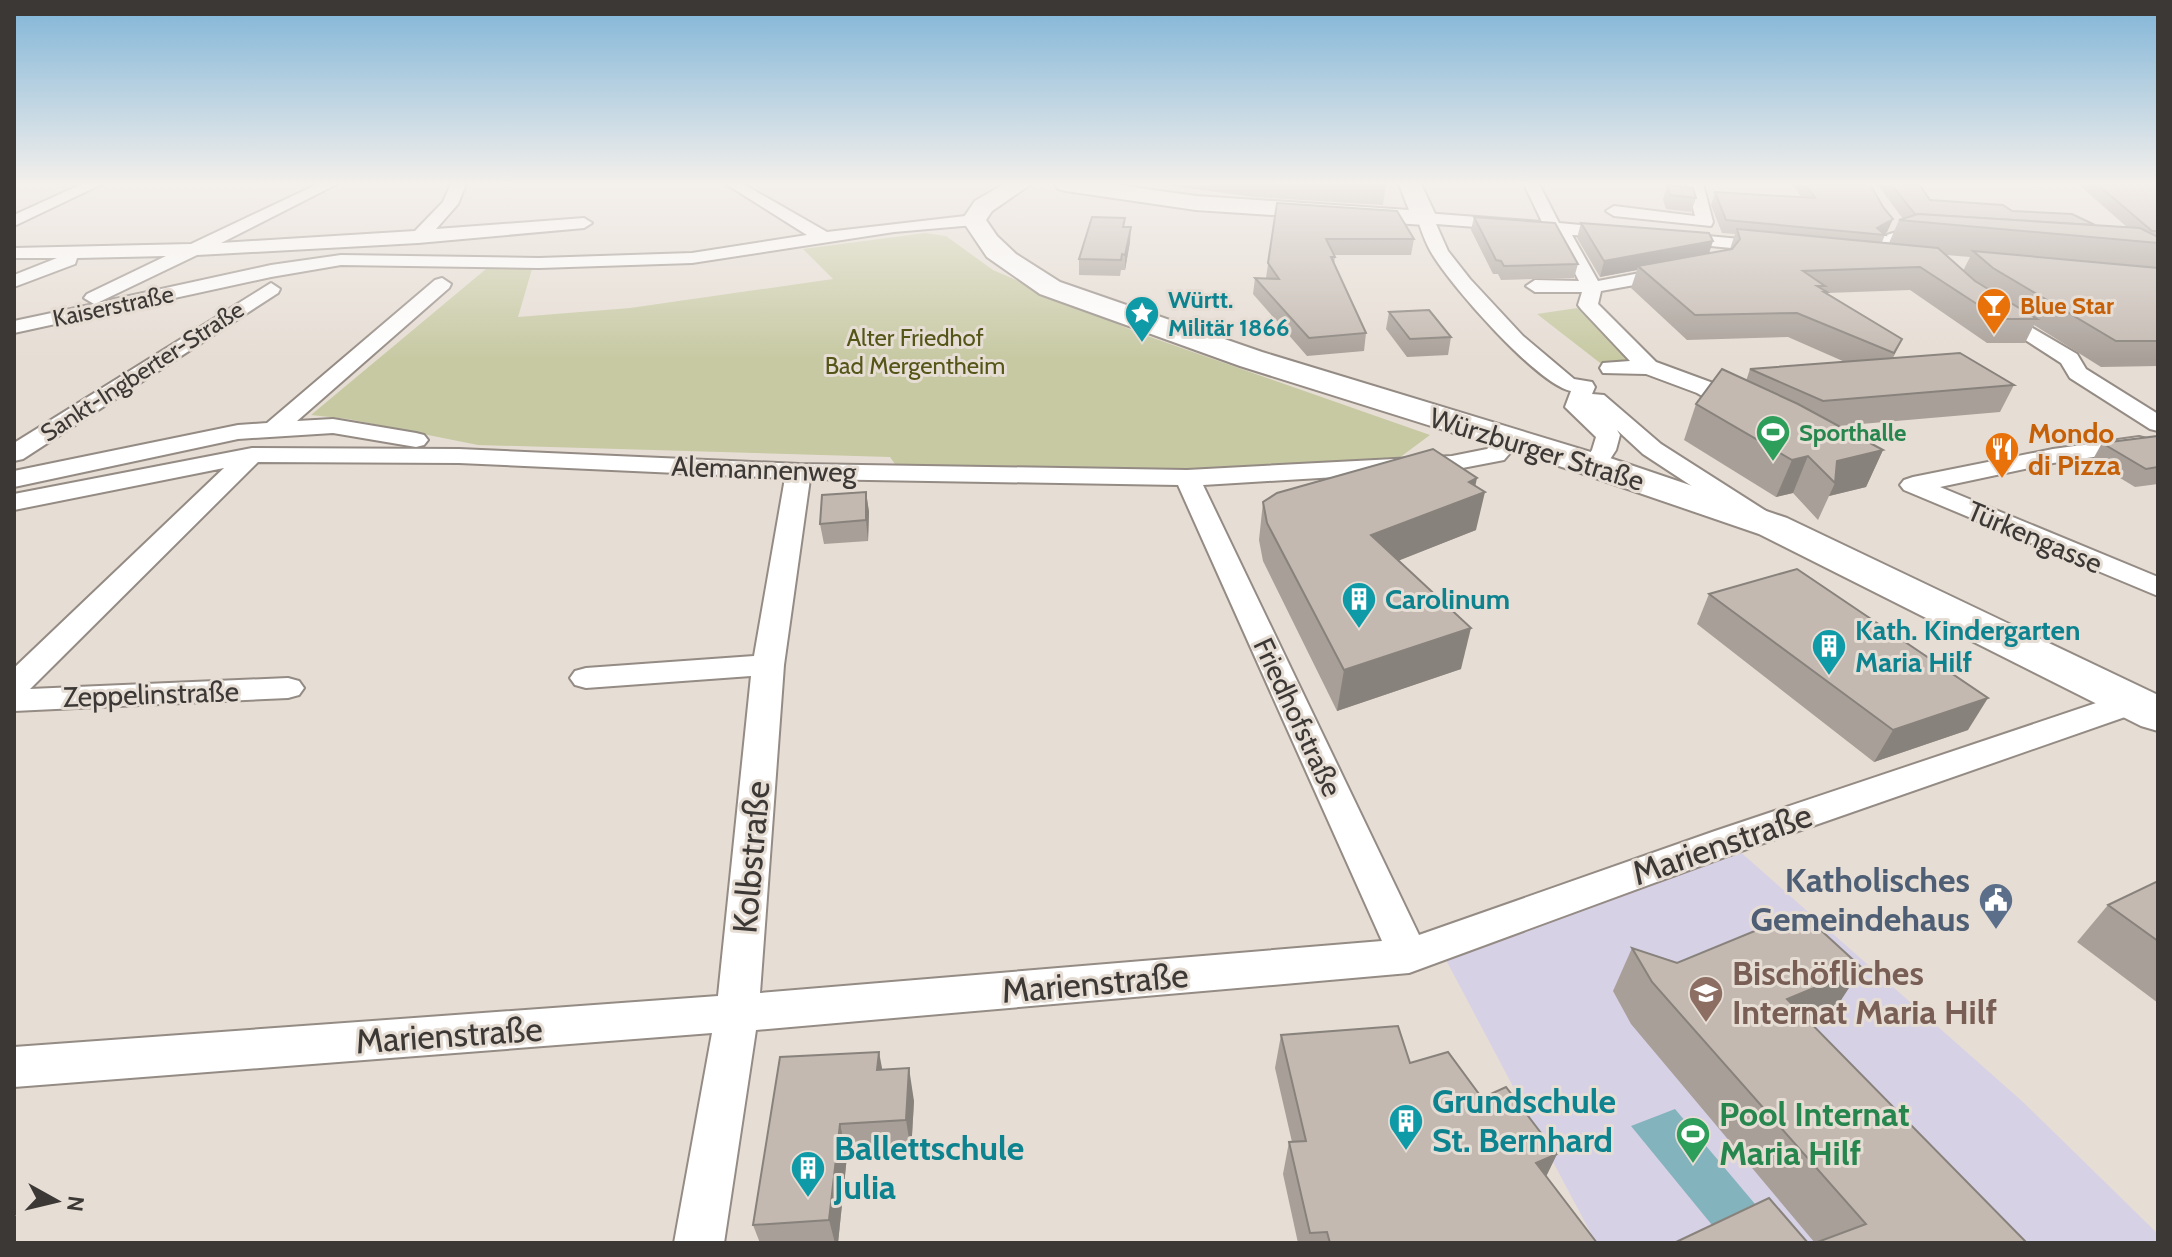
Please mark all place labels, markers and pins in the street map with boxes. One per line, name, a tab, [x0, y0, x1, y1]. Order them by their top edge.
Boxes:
place label: Württ. Militär 1866	[1168, 285, 1289, 342]
bar icon: Blue Star	[1975, 286, 2013, 336]
place label: Blue Star	[2020, 291, 2114, 320]
place icon: Württ. Militär 1866	[1123, 294, 1161, 344]
sports icon: Sporthalle	[1754, 413, 1792, 463]
place label: Mondo di Pizza	[2028, 416, 2121, 482]
place label: Sporthalle	[1799, 418, 1906, 447]
restaurant icon: Mondo di Pizza	[1983, 430, 2021, 480]
building icon: Carolinum	[1340, 580, 1378, 630]
place label: Carolinum	[1385, 582, 1510, 616]
place label: Kath. Kindergarten Maria Hilf	[1855, 613, 2080, 679]
building icon: Kath. Kindergarten Maria Hilf	[1810, 627, 1848, 677]
place label: Katholisches Gemeindehaus	[1750, 859, 1970, 940]
public building icon: Katholisches Gemeindehaus	[1977, 881, 2015, 931]
place label: Bischöfliches Internat Maria Hilf	[1732, 952, 1997, 1033]
school or university icon: Bischöfliches Internat Maria Hilf	[1687, 974, 1725, 1024]
place label: Grundschule St. Bernhard	[1432, 1080, 1616, 1161]
place label: Pool Internat Maria Hilf	[1719, 1093, 1910, 1174]
building icon: Grundschule St. Bernhard	[1387, 1102, 1425, 1152]
sports icon: Pool Internat Maria Hilf	[1674, 1115, 1712, 1165]
place label: Ballettschule Julia	[833, 1127, 1024, 1208]
building icon: Ballettschule Julia	[789, 1149, 827, 1199]

